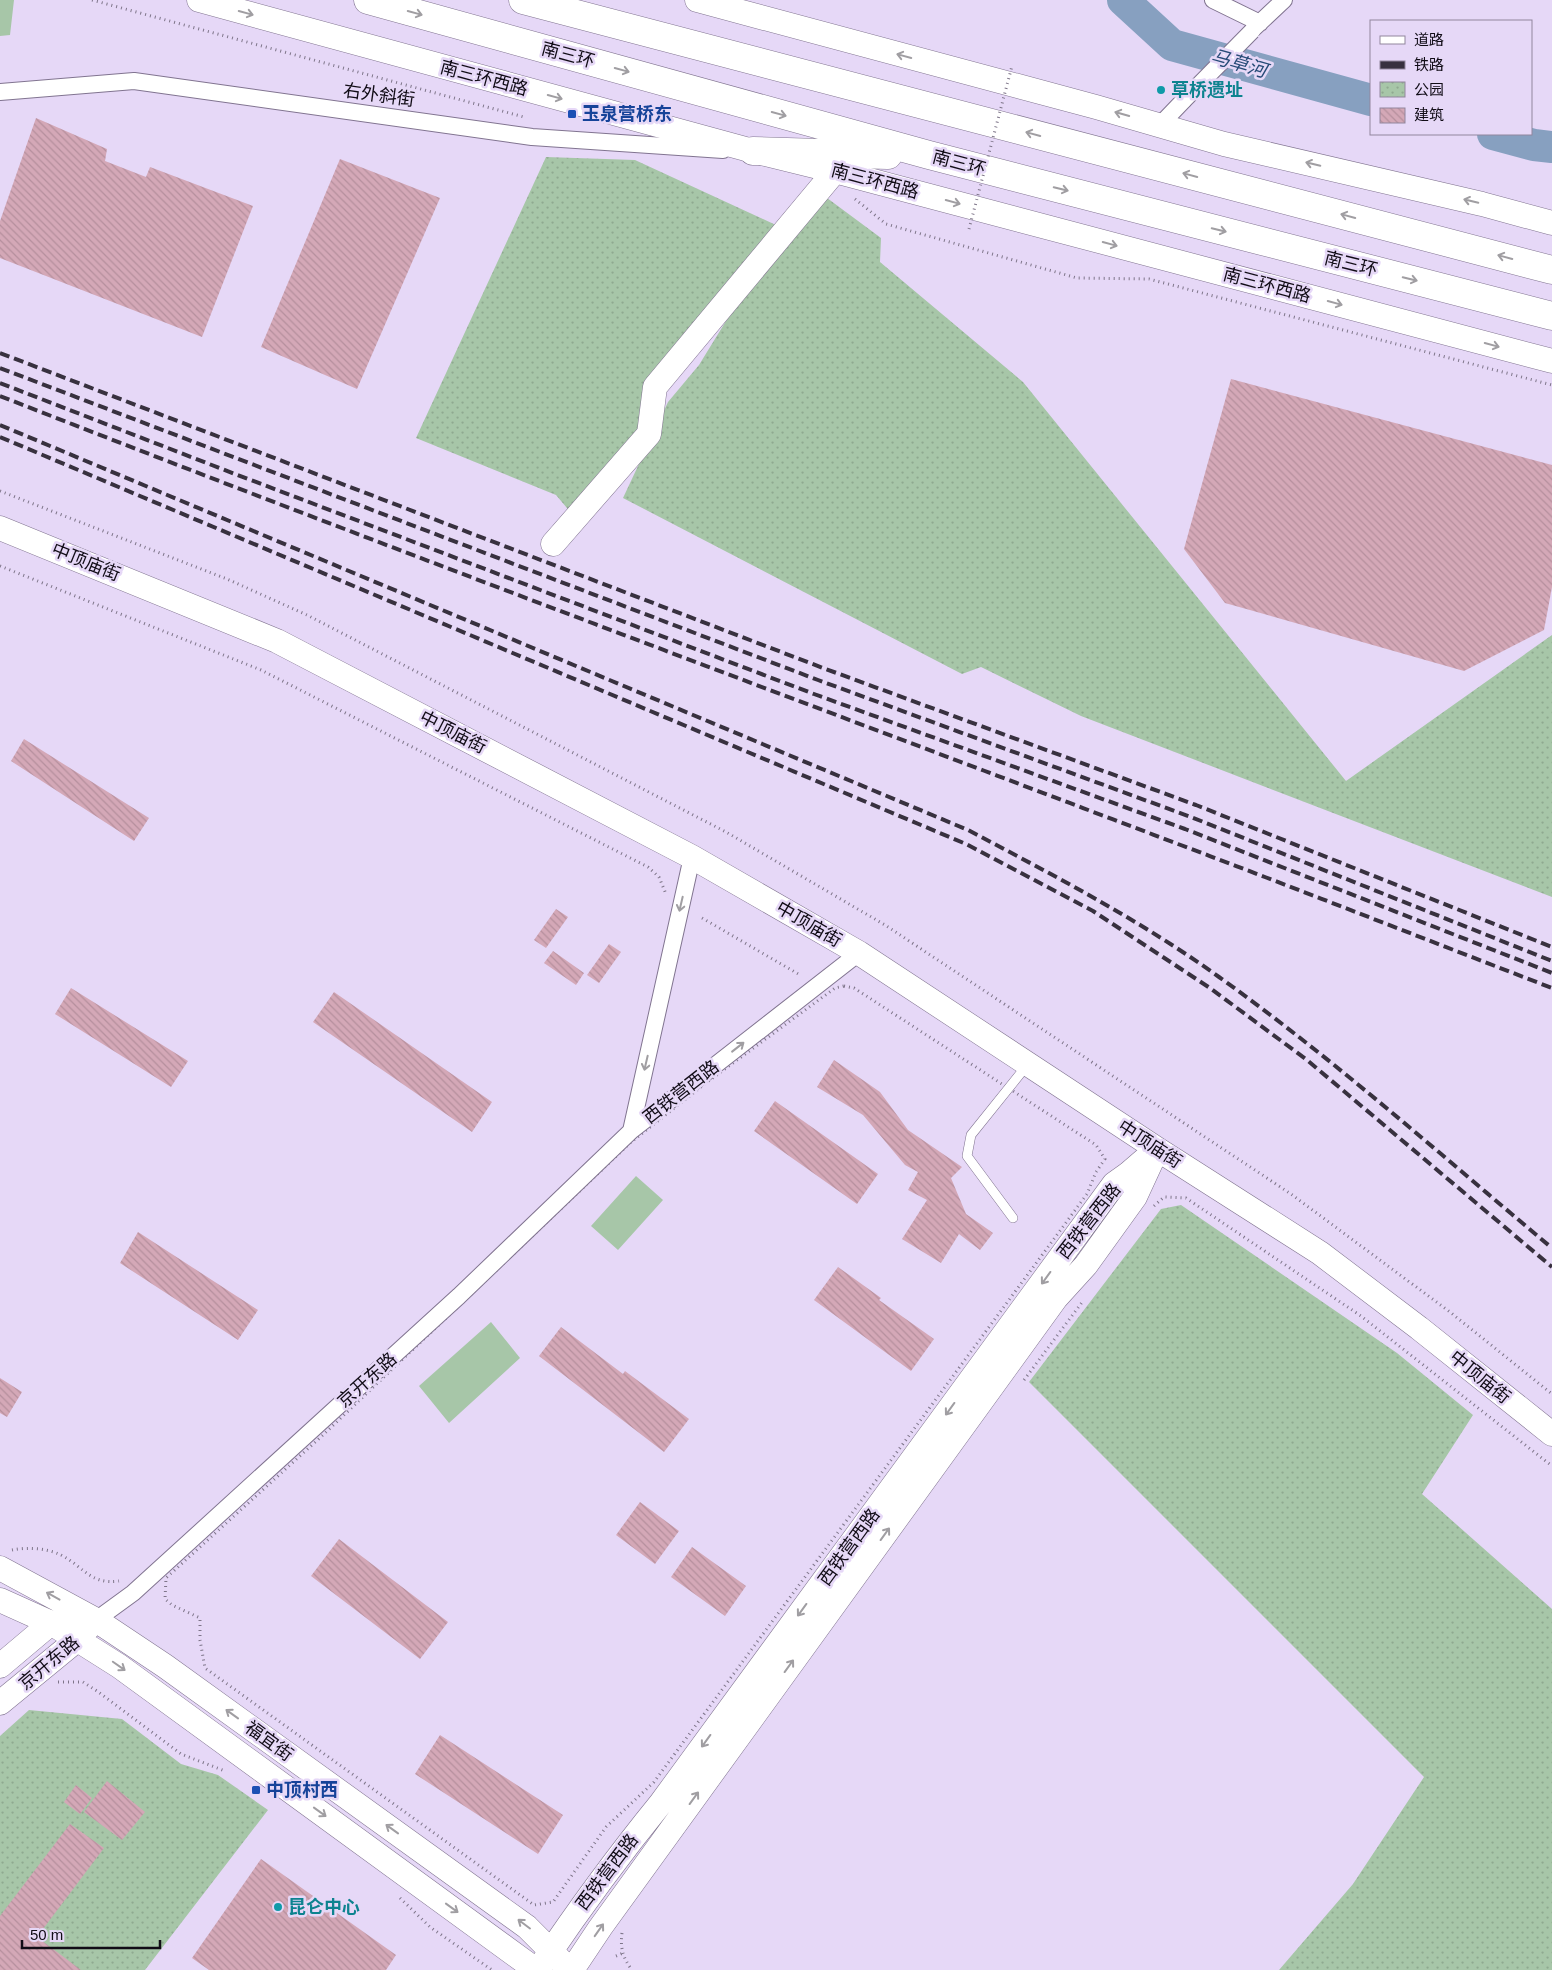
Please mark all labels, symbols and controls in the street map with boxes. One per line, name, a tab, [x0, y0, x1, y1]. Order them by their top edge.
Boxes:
one-way arrow	[238, 9, 254, 18]
one-way arrow	[407, 9, 423, 18]
legend	[1370, 20, 1532, 135]
text: 道路	[1414, 31, 1444, 48]
street label: 南三环	[539, 38, 597, 72]
water label: 马草河	[1209, 46, 1273, 83]
one-way arrow	[897, 50, 913, 60]
text: 铁路	[1414, 56, 1444, 73]
street label: 南三环西路	[438, 57, 530, 99]
one-way arrow	[614, 66, 630, 76]
street label: 右外斜街	[342, 80, 416, 110]
place label: 草桥遗址	[1171, 80, 1243, 100]
text: 公园	[1414, 81, 1444, 98]
marker: 草桥遗址	[1155, 84, 1167, 96]
one-way arrow	[546, 93, 562, 103]
place label: 玉泉营桥东	[582, 104, 672, 124]
text: 建筑	[1414, 106, 1444, 123]
marker: 玉泉营桥东	[566, 108, 578, 120]
one-way arrow	[771, 109, 787, 119]
one-way arrow	[1114, 109, 1130, 119]
one-way arrow	[1026, 129, 1042, 139]
street label: 南三环	[930, 146, 988, 180]
one-way arrow	[1305, 159, 1321, 168]
street label: 南三环西路	[829, 160, 921, 202]
one-way arrow	[1183, 170, 1199, 180]
one-way arrow	[1053, 185, 1069, 195]
one-way arrow	[1464, 196, 1480, 205]
one-way arrow	[944, 198, 960, 207]
one-way arrow	[1340, 211, 1356, 221]
one-way arrow	[1210, 226, 1226, 235]
one-way arrow	[1101, 239, 1117, 249]
street label: 南三环	[1322, 248, 1380, 280]
one-way arrow	[1497, 252, 1513, 262]
street label: 南三环西路	[1221, 264, 1313, 306]
one-way arrow	[1401, 275, 1417, 284]
one-way arrow	[1326, 299, 1342, 309]
one-way arrow	[1483, 341, 1499, 350]
street label: 中顶庙街	[49, 539, 123, 585]
street label: 中顶庙街	[416, 707, 490, 757]
one-way arrow	[676, 896, 685, 912]
street label: 中顶庙街	[773, 897, 845, 951]
one-way arrow	[731, 1042, 744, 1053]
one-way arrow	[641, 1054, 650, 1070]
street label: 西铁营西路	[639, 1056, 723, 1128]
street label: 中顶庙街	[1114, 1116, 1186, 1172]
street label: 西铁营西路	[1053, 1179, 1125, 1263]
one-way arrow	[1041, 1270, 1051, 1284]
street label: 中顶庙街	[1446, 1347, 1514, 1407]
street label: 京开东路	[334, 1348, 400, 1412]
one-way arrow	[945, 1402, 955, 1416]
street label: 西铁营西路	[814, 1505, 884, 1589]
one-way arrow	[880, 1527, 890, 1541]
one-way arrow	[47, 1591, 61, 1601]
one-way arrow	[797, 1603, 807, 1617]
street label: 京开东路	[15, 1632, 83, 1694]
one-way arrow	[784, 1660, 795, 1673]
one-way arrow	[112, 1661, 126, 1671]
one-way arrow	[225, 1709, 239, 1719]
street label: 福宜街	[241, 1717, 297, 1765]
one-way arrow	[701, 1734, 711, 1748]
place label: 中顶村西	[266, 1780, 338, 1800]
marker: 中顶村西	[250, 1784, 262, 1796]
one-way arrow	[689, 1791, 699, 1805]
one-way arrow	[313, 1807, 327, 1817]
one-way arrow	[385, 1824, 399, 1834]
street label: 西铁营西路	[572, 1830, 642, 1914]
place label: 昆仑中心	[288, 1897, 360, 1917]
marker: 昆仑中心	[272, 1901, 284, 1913]
one-way arrow	[445, 1903, 459, 1913]
scale bar	[22, 1918, 160, 1950]
one-way arrow	[518, 1919, 531, 1930]
one-way arrow	[594, 1923, 604, 1937]
text: 50 m	[30, 1926, 63, 1943]

